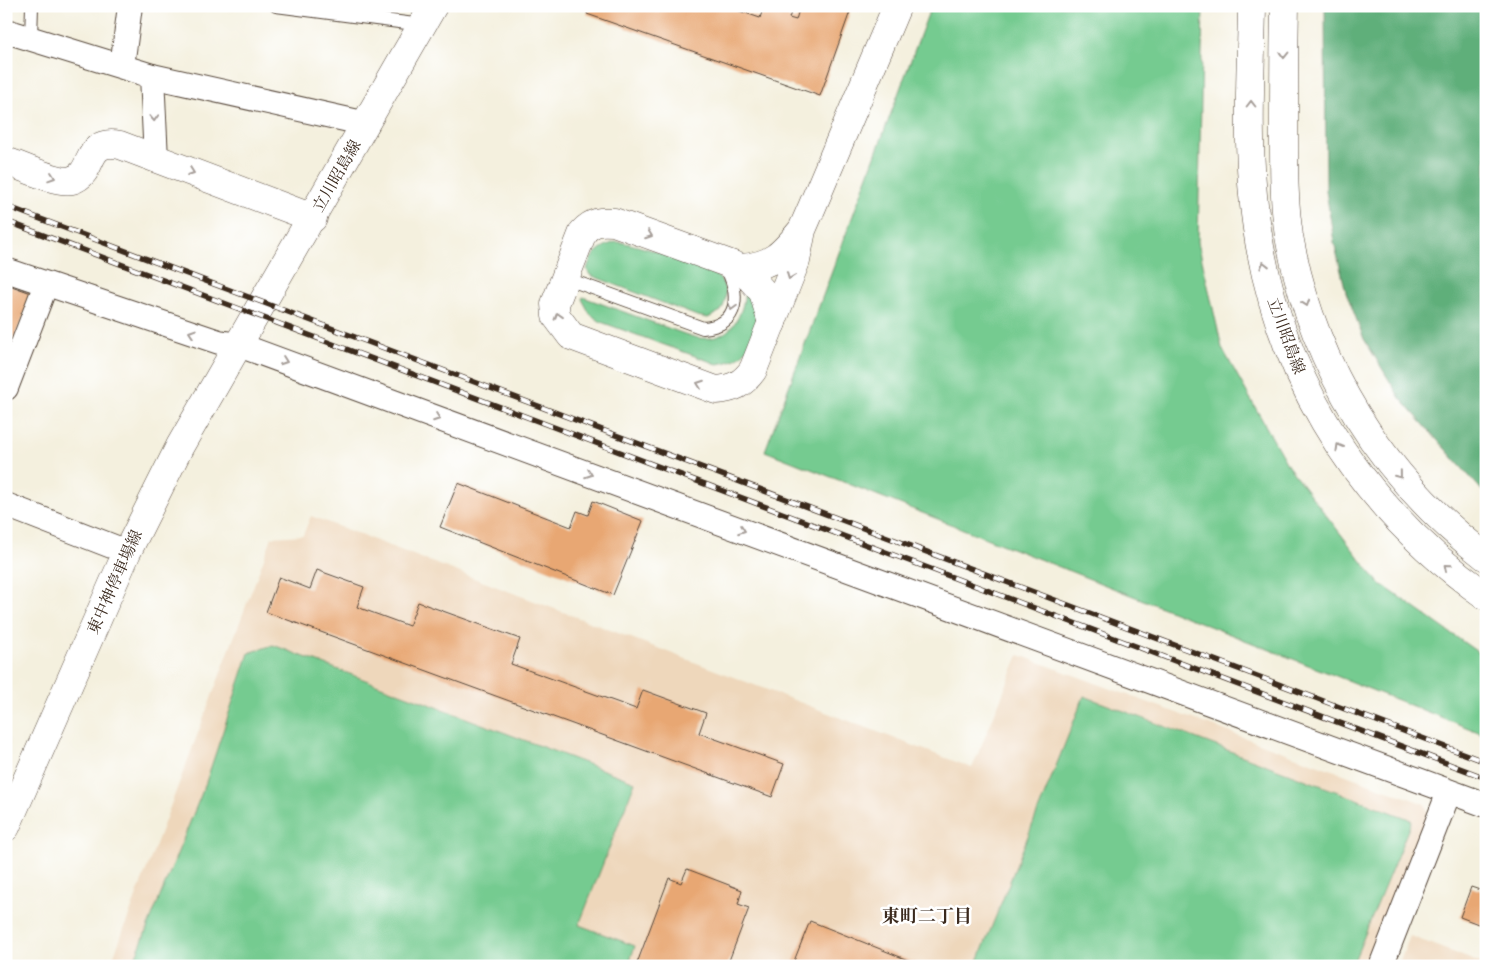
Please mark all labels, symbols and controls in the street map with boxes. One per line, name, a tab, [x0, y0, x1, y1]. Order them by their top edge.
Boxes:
one-way arrow	[1278, 51, 1289, 59]
one-way arrow	[1246, 99, 1256, 107]
one-way arrow	[149, 114, 159, 122]
street label: 立川昭島線	[307, 136, 367, 216]
one-way arrow	[186, 166, 194, 176]
one-way arrow	[47, 171, 56, 181]
one-way arrow	[645, 229, 653, 239]
one-way arrow	[1259, 261, 1270, 270]
one-way arrow	[786, 272, 796, 280]
street label: 立川昭島線	[1262, 295, 1310, 377]
one-way arrow	[1300, 298, 1310, 306]
one-way arrow	[728, 302, 738, 311]
one-way arrow	[553, 312, 563, 321]
one-way arrow	[188, 328, 196, 338]
one-way arrow	[280, 355, 288, 365]
one-way arrow	[696, 380, 705, 390]
one-way arrow	[432, 412, 441, 422]
one-way arrow	[1335, 443, 1345, 452]
one-way arrow	[585, 468, 593, 478]
one-way arrow	[1394, 469, 1402, 478]
one-way arrow	[737, 524, 746, 534]
street label: 東中神停車場線	[82, 526, 148, 638]
one-way arrow	[1444, 564, 1453, 573]
district label: 東町二丁目	[882, 904, 972, 929]

